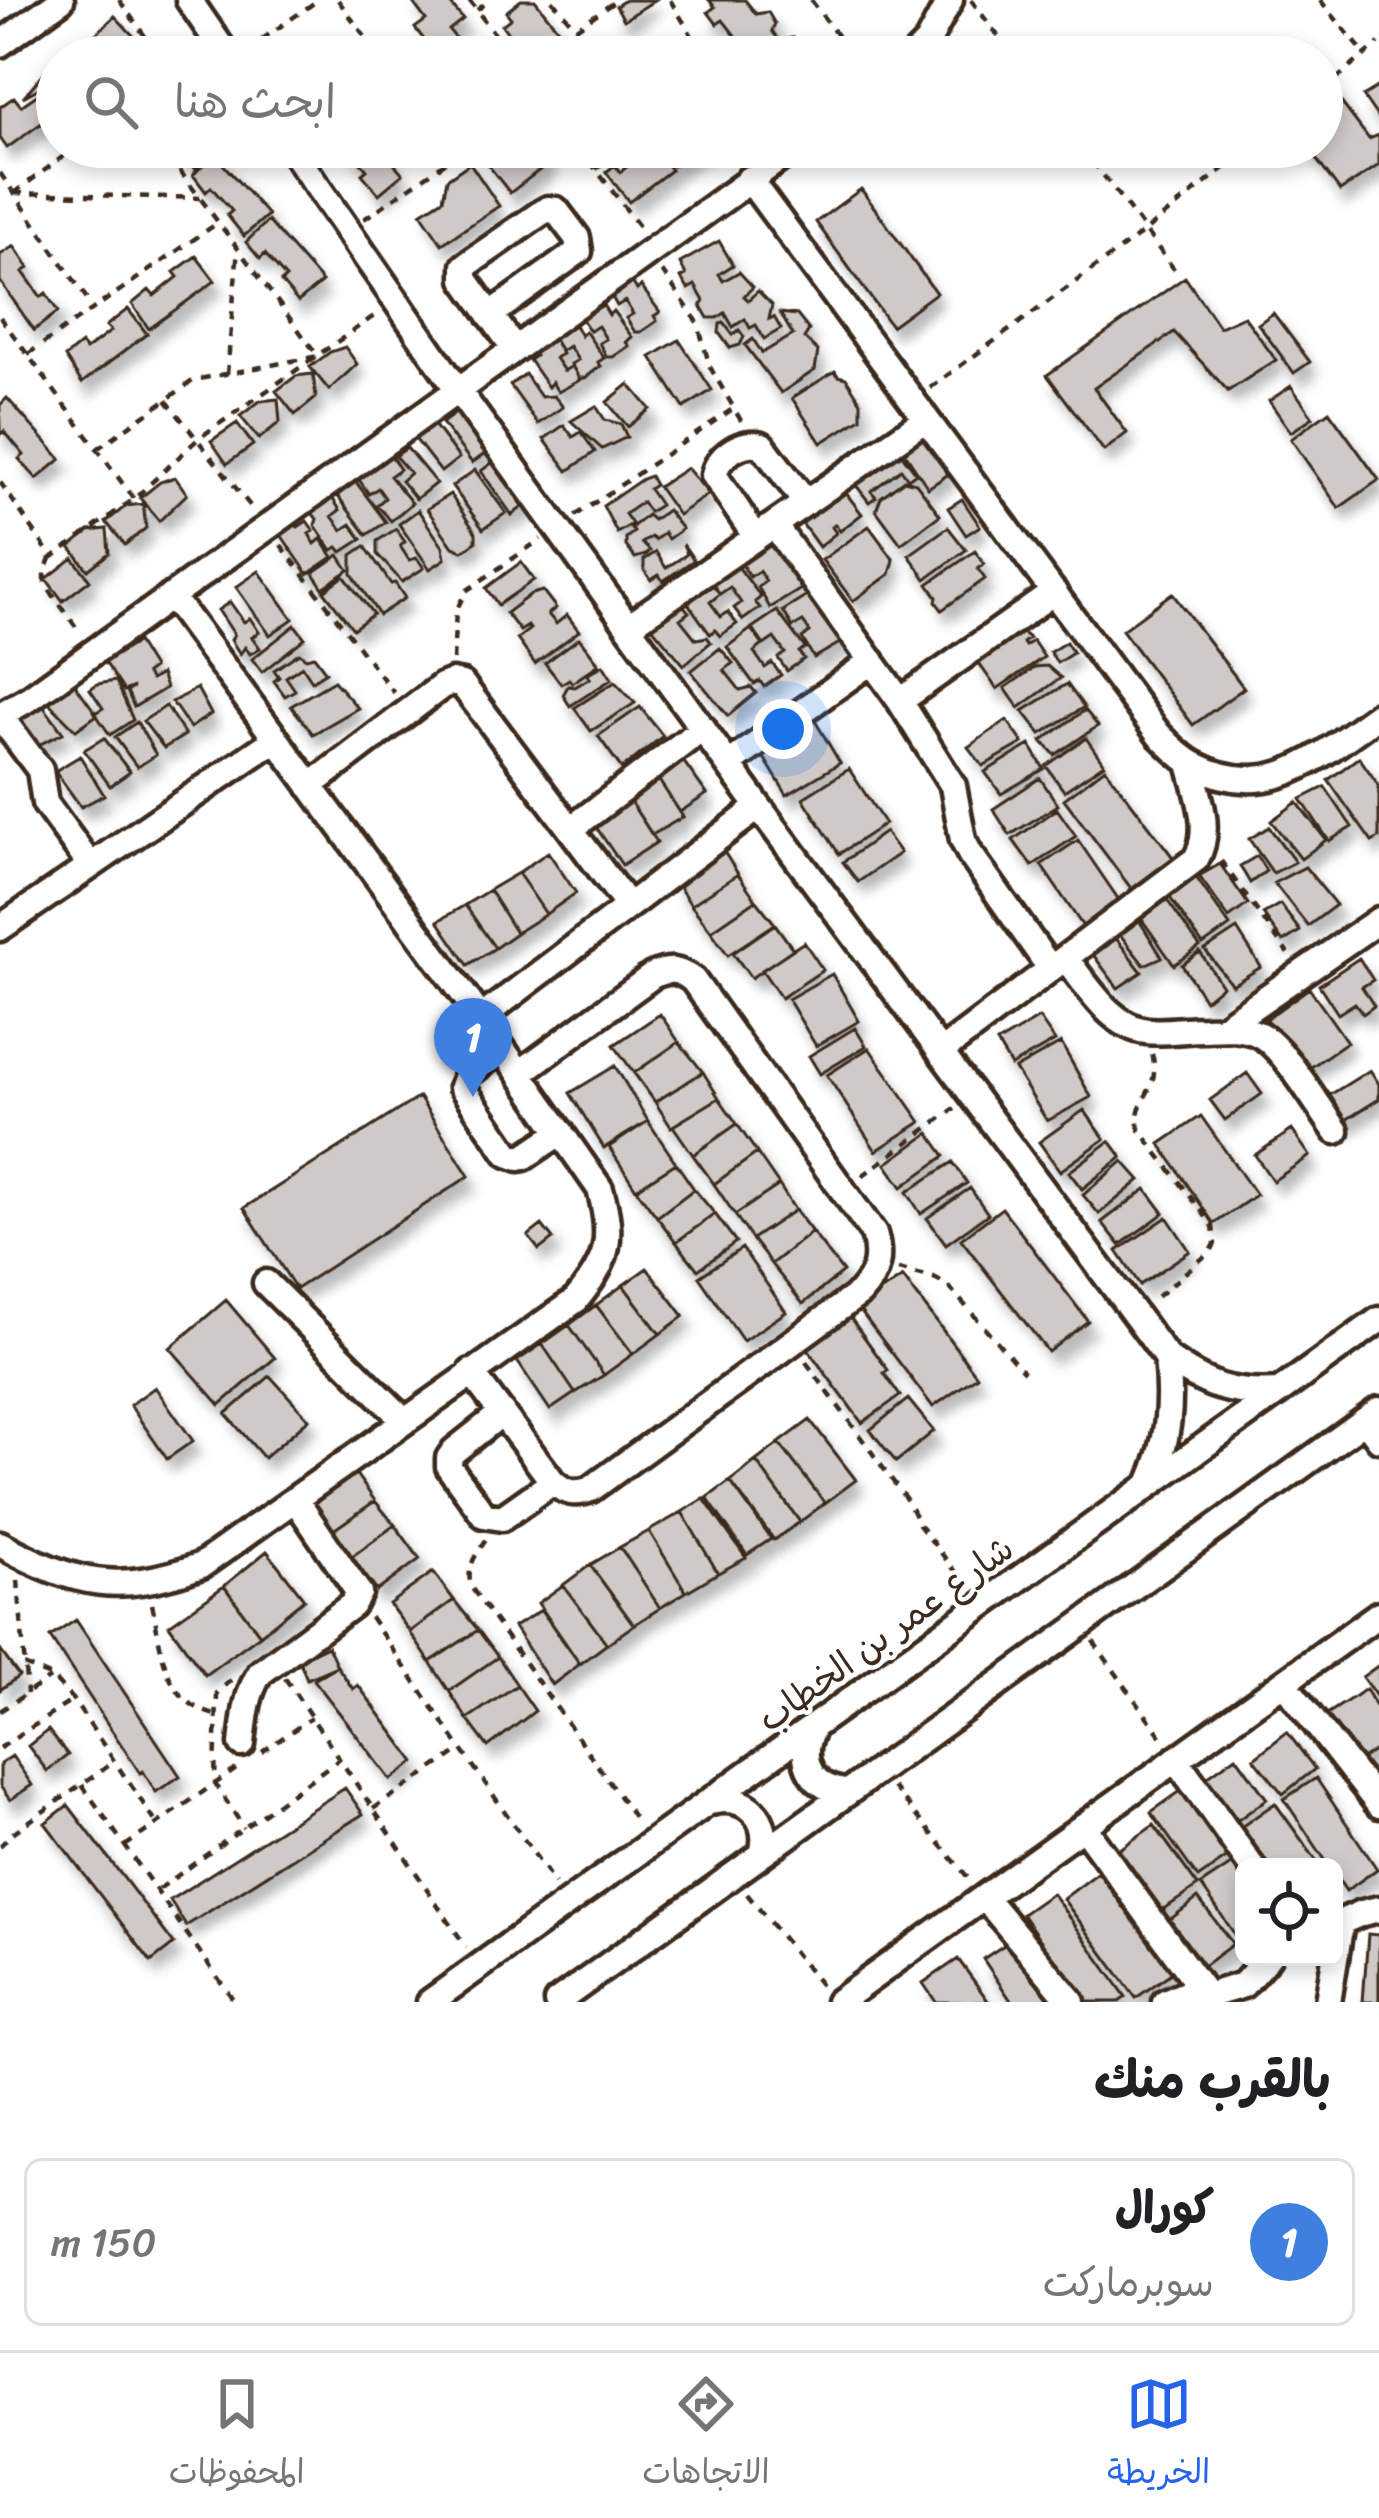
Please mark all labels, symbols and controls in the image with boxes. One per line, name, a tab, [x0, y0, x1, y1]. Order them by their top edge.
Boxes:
search box	[36, 36, 1343, 168]
text: ابحث هنا	[174, 62, 336, 142]
icon: search	[78, 69, 144, 135]
your location	[753, 699, 813, 759]
pin: 1	[434, 998, 512, 1097]
street label: شارع عمر بن الخطاب	[743, 1518, 1028, 1750]
map controls	[1235, 1858, 1343, 1966]
button: locate	[1235, 1858, 1343, 1966]
text: بالقرب منك	[1094, 2035, 1331, 2125]
text: كورال	[1115, 2168, 1214, 2248]
text: 150 m	[51, 2208, 156, 2277]
text: 1	[1281, 2208, 1297, 2277]
text: سوبرماركت	[1043, 2248, 1214, 2317]
tab: المحفوظات	[169, 2371, 305, 2501]
tab: الاتجاهات	[642, 2371, 770, 2501]
tab: الخريطة	[1107, 2371, 1210, 2501]

